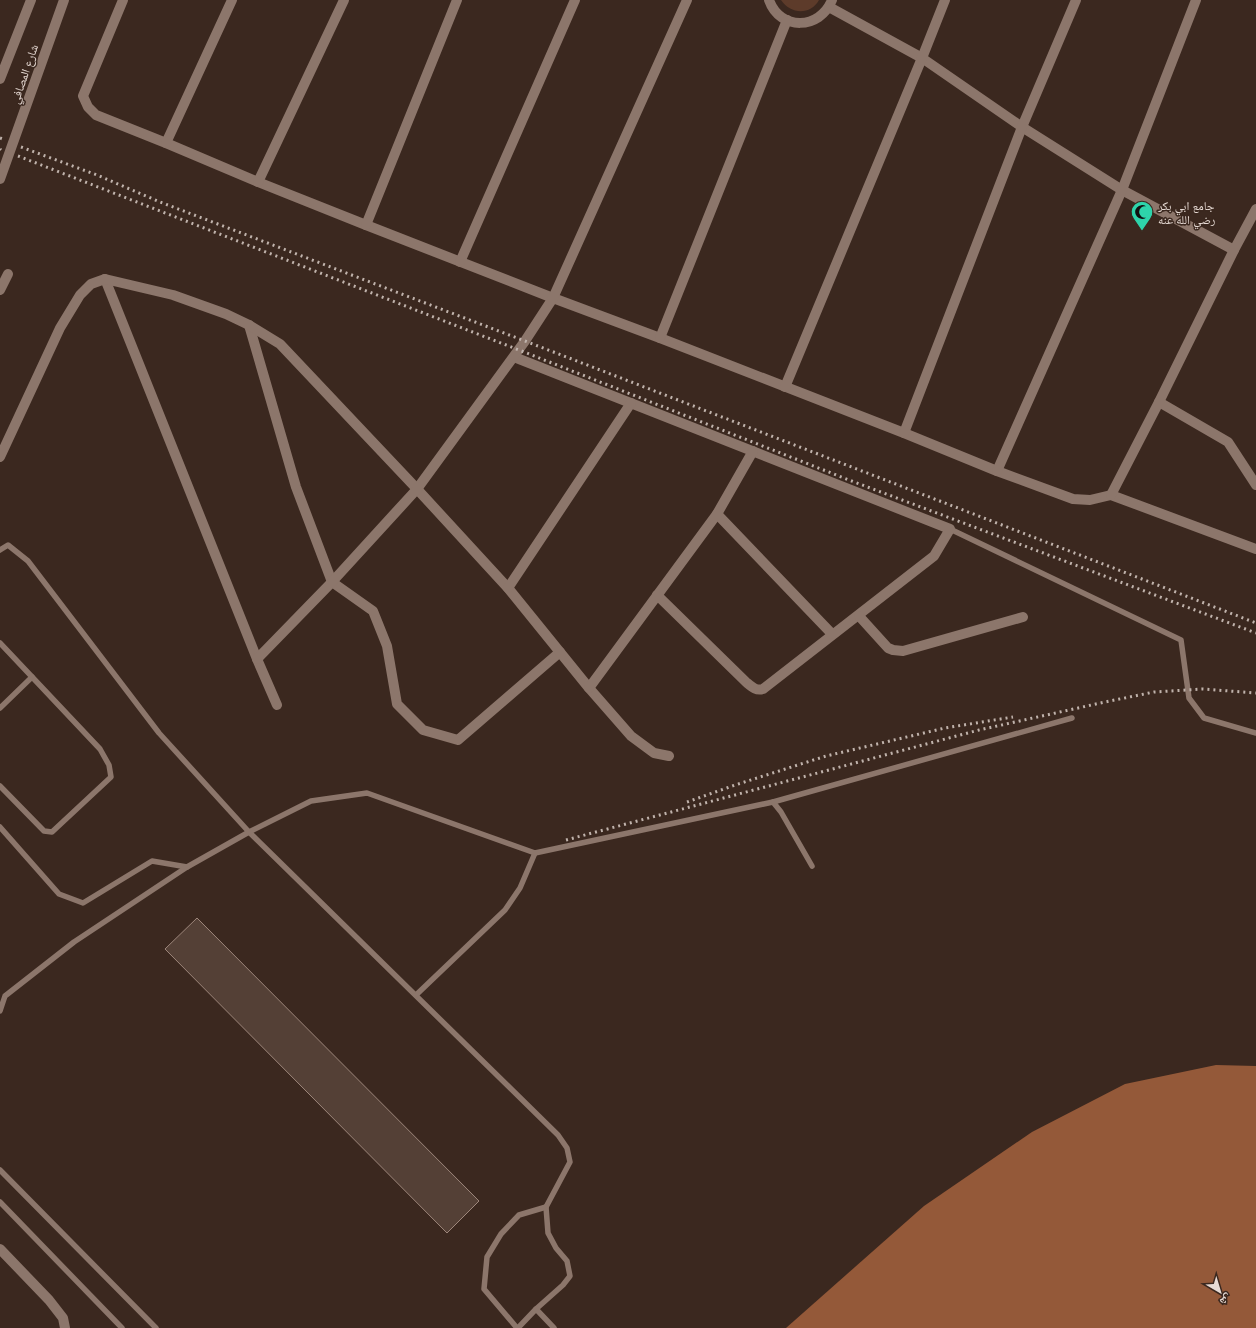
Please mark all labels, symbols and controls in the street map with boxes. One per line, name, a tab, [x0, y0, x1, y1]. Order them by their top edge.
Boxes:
street label: شارع المصافي	[7, 42, 44, 107]
place label: جامع ابي بكر رضي الله عنه	[1157, 198, 1216, 230]
mosque icon: جامع ابي بكر رضي الله عنه	[1129, 199, 1155, 232]
north arrow	[1200, 1272, 1240, 1312]
text: ش	[1216, 1290, 1235, 1309]

